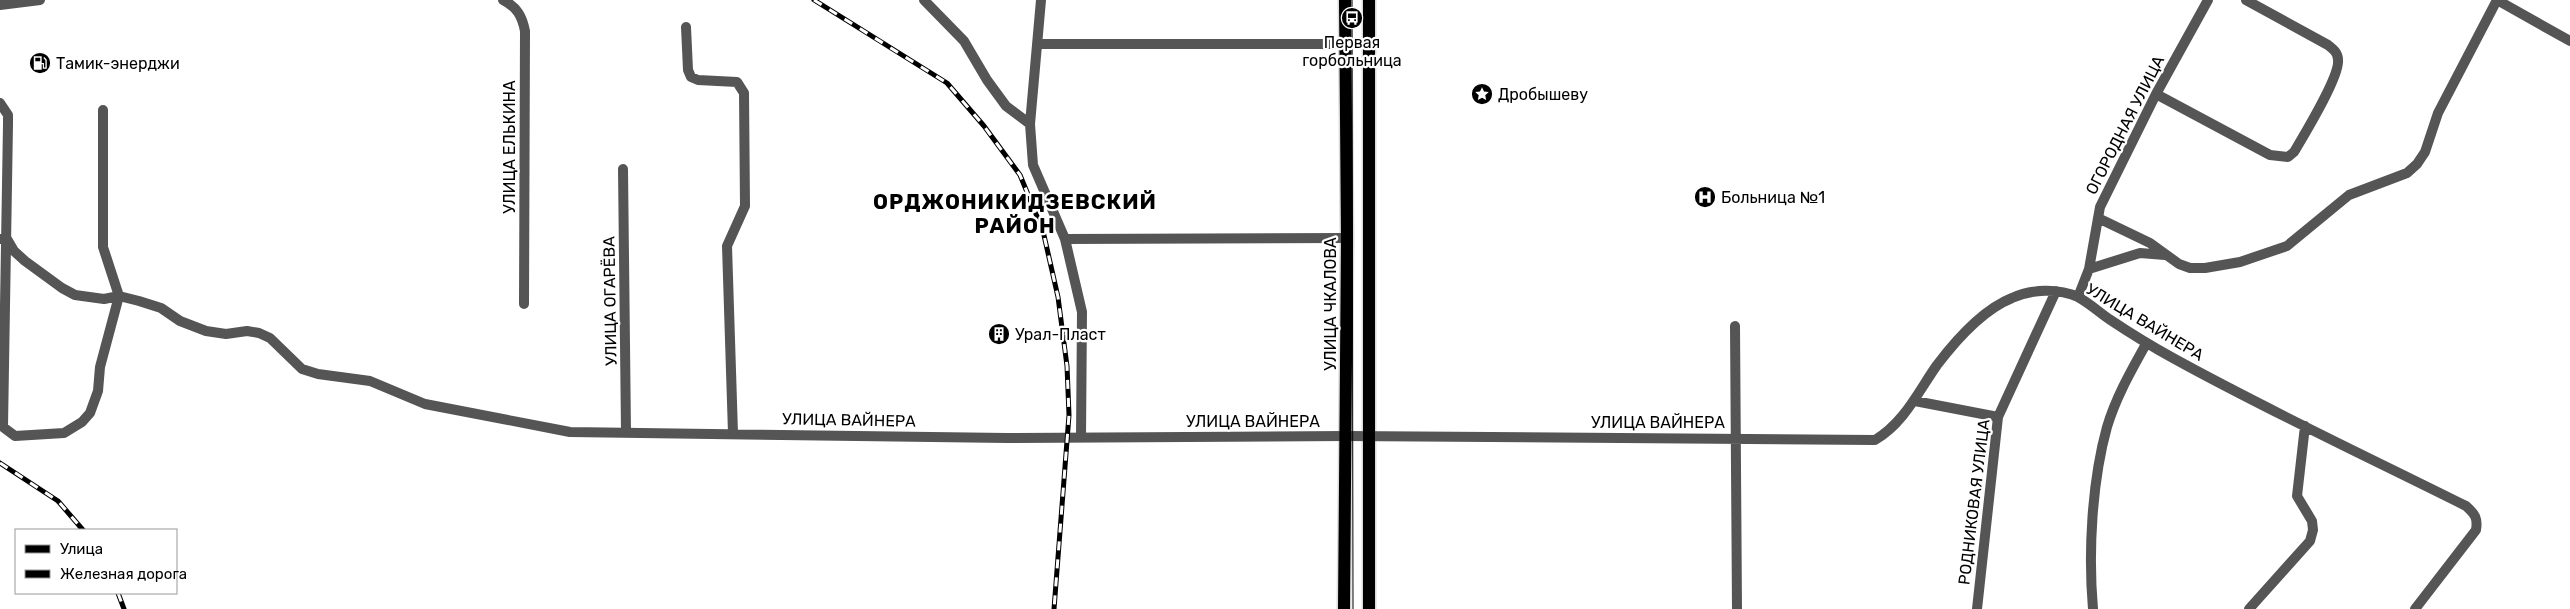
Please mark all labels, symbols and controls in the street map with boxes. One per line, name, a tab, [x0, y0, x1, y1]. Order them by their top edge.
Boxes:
bus stop icon: Первая горбольница	[1340, 6, 1364, 30]
place label: Первая горбольница	[1302, 33, 1402, 70]
fuel station icon: Тамик-энерджи	[28, 51, 52, 75]
street label: ОГОРОДНАЯ УЛИЦА	[2082, 52, 2168, 198]
place label: Тамик-энерджи	[56, 54, 180, 73]
street label: УЛИЦА ЕЛЬКИНА	[500, 80, 519, 214]
place icon: Дробышеву	[1470, 82, 1494, 106]
place label: Дробышеву	[1498, 85, 1588, 104]
hospital icon: Больница №1	[1693, 185, 1717, 209]
place label: Больница №1	[1721, 188, 1825, 207]
district label: ОРДЖОНИКИДЗЕВСКИЙ РАЙОН	[873, 189, 1157, 238]
street label: УЛИЦА ОГАРЁВА	[599, 236, 621, 366]
street label: УЛИЦА ЧКАЛОВА	[1321, 237, 1340, 371]
street label: УЛИЦА ВАЙНЕРА	[2083, 279, 2207, 365]
building icon: Урал-Пласт	[987, 322, 1011, 346]
place label: Урал-Пласт	[1015, 325, 1106, 344]
street label: УЛИЦА ВАЙНЕРА	[782, 409, 916, 431]
street label: УЛИЦА ВАЙНЕРА	[1186, 412, 1320, 431]
street label: УЛИЦА ВАЙНЕРА	[1591, 413, 1725, 432]
street label: РОДНИКОВАЯ УЛИЦА	[1954, 418, 1994, 586]
legend	[15, 529, 178, 594]
text: Улица	[60, 540, 103, 558]
text: Железная дорога	[60, 565, 187, 583]

